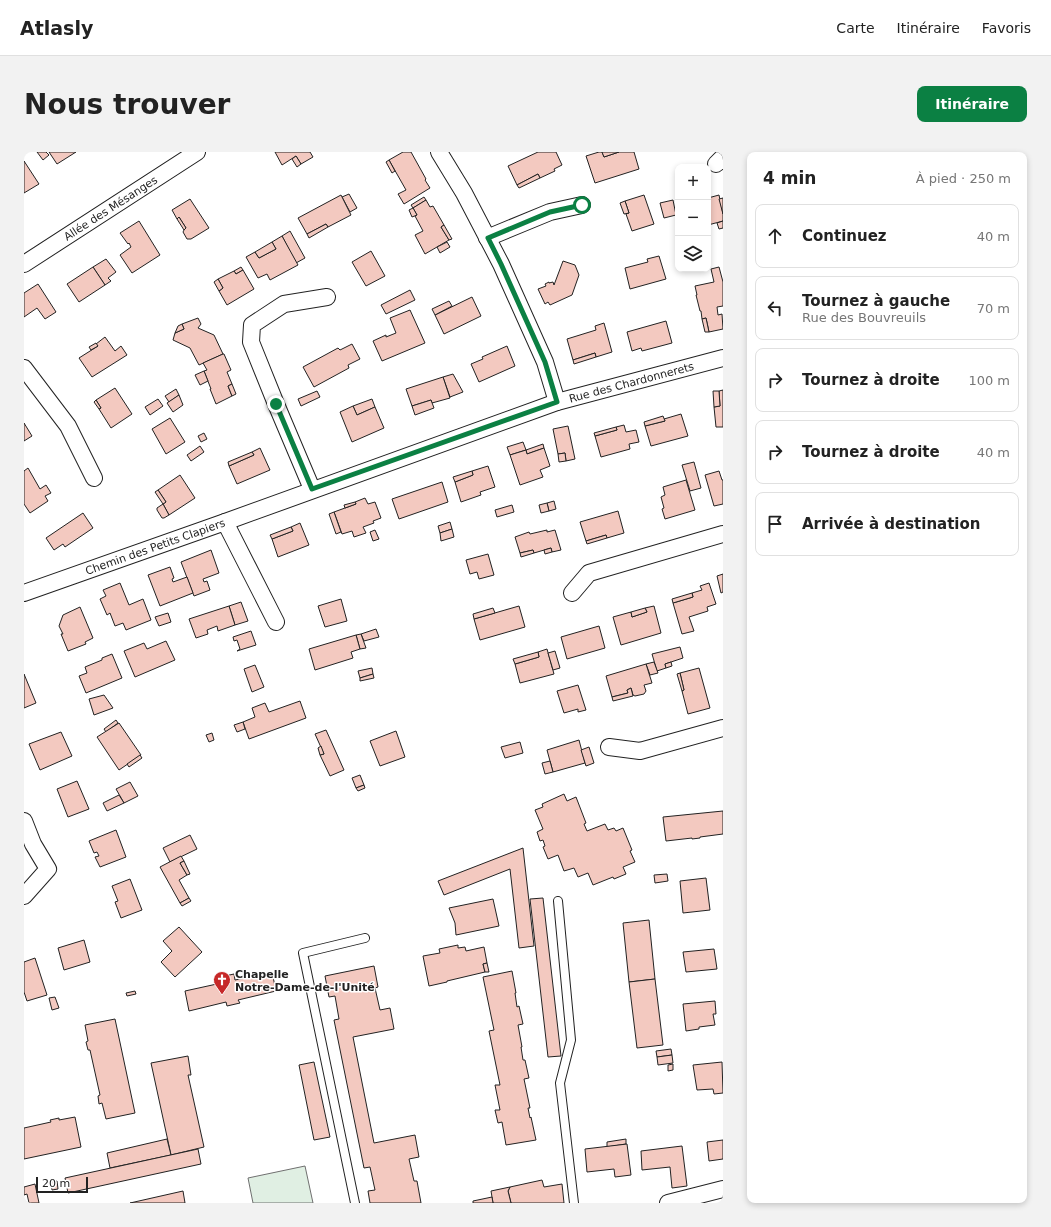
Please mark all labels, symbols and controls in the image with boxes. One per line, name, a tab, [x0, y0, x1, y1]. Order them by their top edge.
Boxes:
text: Atlasly	[20, 17, 93, 39]
text: Carte	[836, 20, 875, 36]
text: Itinéraire	[897, 20, 960, 36]
text: Favoris	[982, 20, 1031, 36]
button: Itinéraire	[917, 86, 1027, 122]
text: Nous trouver	[24, 88, 230, 121]
map controls	[675, 164, 711, 272]
button: +	[675, 164, 711, 200]
text: 4 min	[763, 168, 816, 188]
text: À pied · 250 m	[916, 171, 1011, 186]
street label: Allée des Mésanges	[61, 173, 160, 244]
route start	[573, 196, 591, 214]
button: −	[675, 200, 711, 236]
icon: ahead	[764, 225, 786, 247]
text: Continuez	[802, 227, 887, 245]
text: 40 m	[977, 229, 1010, 244]
button: layers	[675, 236, 711, 272]
text: Tournez à gauche	[802, 292, 950, 310]
icon: left	[764, 297, 786, 319]
text: 70 m	[977, 301, 1010, 316]
text: Rue des Bouvreuils	[802, 310, 926, 325]
street label: Rue des Chardonnerets	[568, 360, 696, 406]
icon: right	[764, 369, 786, 391]
text: Tournez à droite	[802, 371, 940, 389]
text: 100 m	[968, 373, 1010, 388]
route end	[267, 395, 285, 413]
icon: right	[764, 441, 786, 463]
text: Tournez à droite	[802, 443, 940, 461]
text: 40 m	[977, 445, 1010, 460]
icon: arrive	[764, 513, 786, 535]
text: Arrivée à destination	[802, 515, 980, 533]
street label: Chemin des Petits Clapiers	[84, 516, 227, 578]
place label: Chapelle Notre-Dame-de-l'Unité	[235, 968, 375, 994]
church icon: Chapelle Notre-Dame-de-l'Unité	[212, 970, 232, 995]
scale bar	[36, 1175, 88, 1194]
text: 20 m	[42, 1177, 70, 1190]

